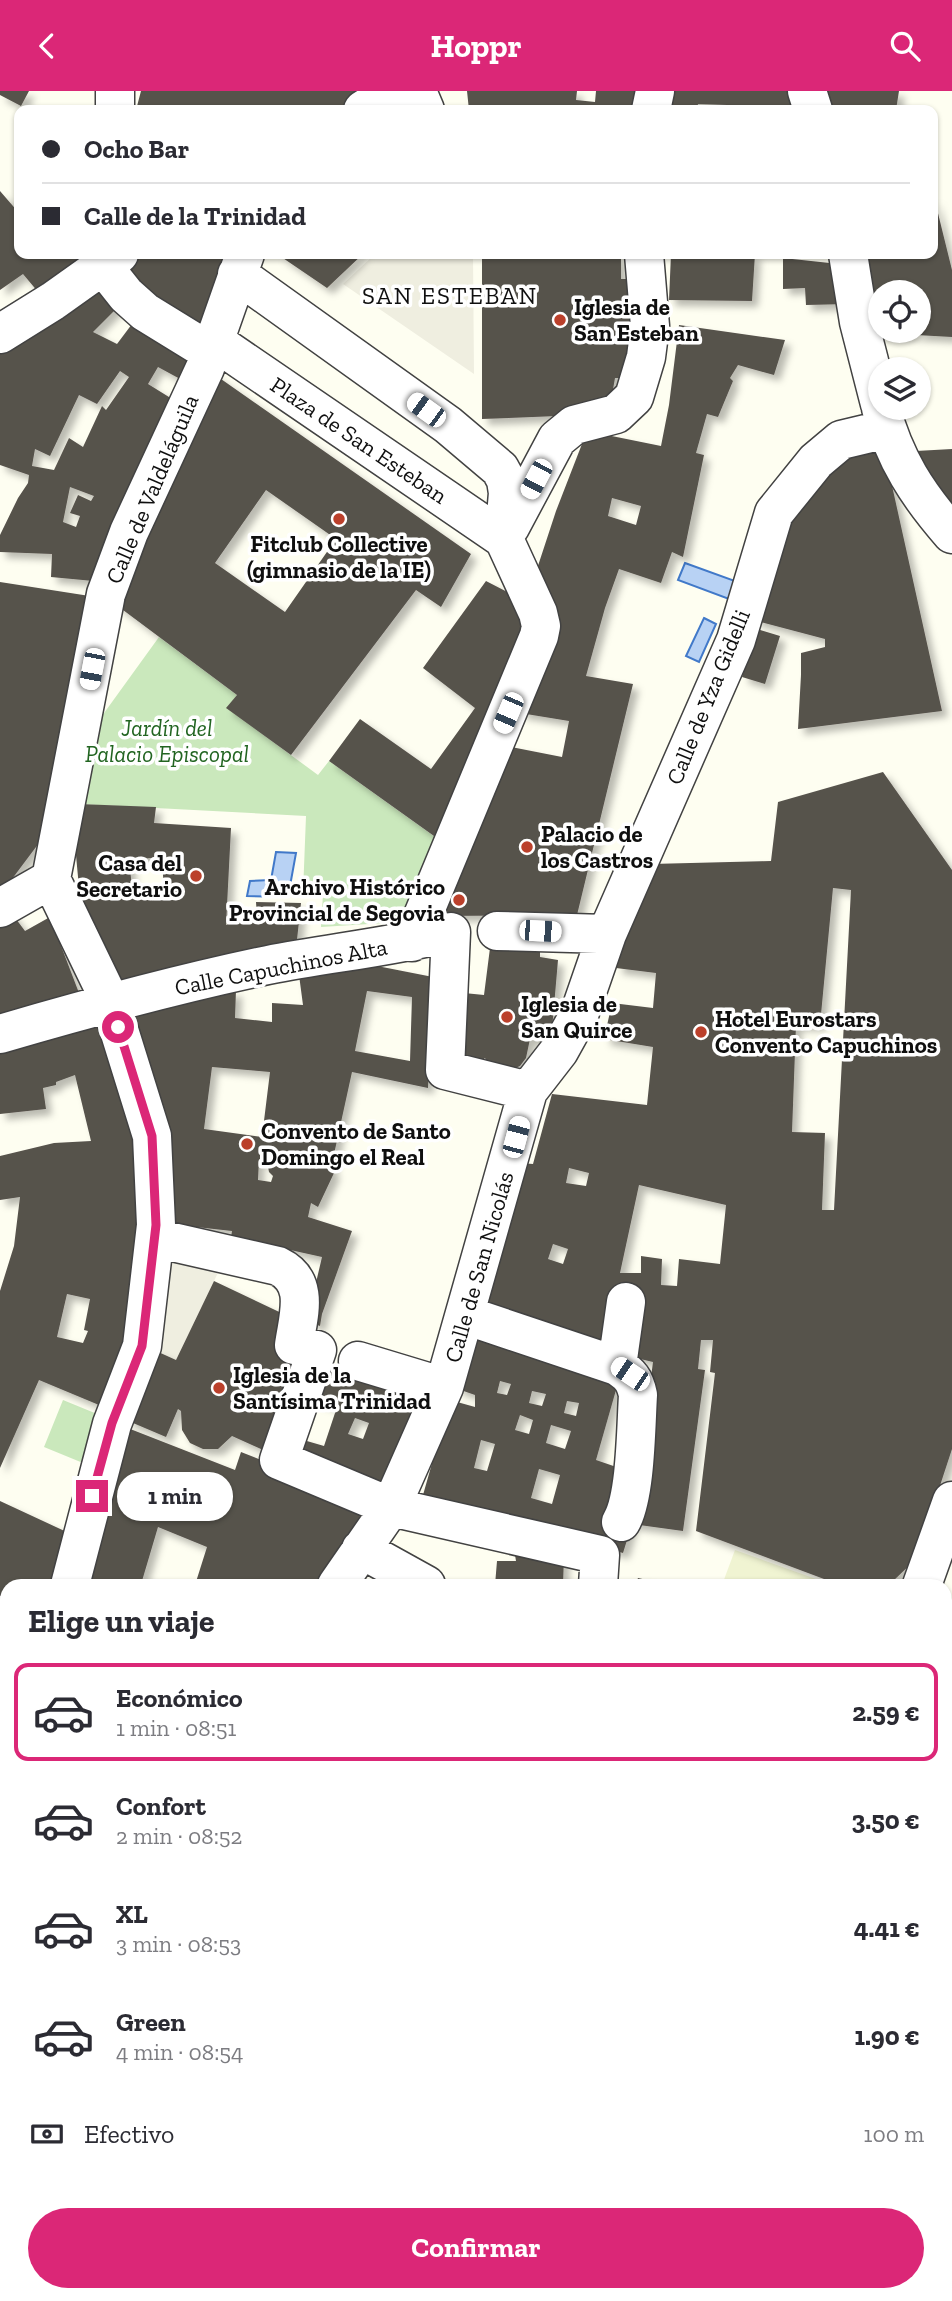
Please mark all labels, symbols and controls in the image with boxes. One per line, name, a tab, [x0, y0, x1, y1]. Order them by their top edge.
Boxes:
icon: back	[28, 27, 66, 65]
text: Hoppr	[430, 27, 522, 65]
icon: search	[886, 27, 924, 65]
text: Ocho Bar	[84, 133, 189, 165]
text: Calle de la Trinidad	[84, 200, 306, 232]
map controls	[868, 280, 931, 420]
button: locate	[868, 280, 931, 343]
district label: SAN ESTEBAN	[362, 281, 538, 310]
place label: Iglesia de San Esteban	[574, 293, 699, 347]
marker: Iglesia de San Esteban	[552, 312, 568, 328]
button: layers	[868, 357, 931, 420]
street label: Plaza de San Esteban	[265, 370, 453, 510]
car	[403, 389, 450, 431]
street label: Calle de Valdeláguila	[100, 390, 204, 588]
car	[517, 456, 556, 502]
marker: Fitclub Collective (gimnasio de la IE)	[331, 511, 347, 527]
place label: Fitclub Collective (gimnasio de la IE)	[247, 530, 431, 584]
street label: Calle de Yza Gidelli	[660, 605, 756, 789]
car	[78, 646, 107, 692]
car	[491, 690, 526, 736]
park label: Jardín del Palacio Episcopal	[85, 714, 249, 768]
place label: Palacio de los Castros	[541, 820, 653, 874]
marker: Palacio de los Castros	[519, 839, 535, 855]
place label: Casa del Secretario	[76, 849, 182, 903]
marker: Casa del Secretario	[188, 868, 204, 884]
place label: Archivo Histórico Provincial de Segovia	[229, 873, 445, 927]
marker: Archivo Histórico Provincial de Segovia	[451, 892, 467, 908]
car	[519, 919, 562, 943]
street label: Calle Capuchinos Alta	[172, 933, 390, 1001]
place label: Iglesia de San Quirce	[521, 990, 632, 1044]
place label: Hotel Eurostars Convento Capuchinos	[715, 1005, 937, 1059]
marker: Iglesia de San Quirce	[499, 1009, 515, 1025]
route start	[102, 1011, 134, 1043]
marker: Hotel Eurostars Convento Capuchinos	[693, 1024, 709, 1040]
car	[501, 1114, 532, 1160]
place label: Convento de Santo Domingo el Real	[261, 1117, 451, 1171]
marker: Convento de Santo Domingo el Real	[239, 1136, 255, 1152]
street label: Calle de San Nicolás	[438, 1168, 520, 1366]
car	[607, 1354, 654, 1394]
place label: Iglesia de la Santísima Trinidad	[233, 1361, 431, 1415]
marker: Iglesia de la Santísima Trinidad	[211, 1380, 227, 1396]
callout: 1 min	[116, 1471, 232, 1521]
route end	[76, 1480, 108, 1512]
text: 1 min	[148, 1482, 202, 1510]
text: Elige un viaje	[28, 1602, 215, 1640]
icon: car	[32, 1681, 95, 1744]
text: Económico	[116, 1682, 243, 1714]
text: 2.59 €	[852, 1696, 920, 1728]
text: 1 min · 08:51	[116, 1714, 236, 1742]
icon: car	[32, 1789, 95, 1852]
text: Confort	[116, 1790, 206, 1822]
text: 3.50 €	[851, 1804, 920, 1836]
text: 2 min · 08:52	[116, 1822, 242, 1850]
icon: car	[32, 1897, 95, 1960]
text: XL	[116, 1898, 148, 1930]
text: 4.41 €	[854, 1912, 920, 1944]
text: 3 min · 08:53	[116, 1930, 241, 1958]
icon: car	[32, 2005, 95, 2068]
text: Green	[116, 2006, 186, 2038]
text: 1.90 €	[854, 2020, 920, 2052]
text: 4 min · 08:54	[116, 2038, 244, 2066]
icon: cash	[28, 2115, 66, 2153]
text: Efectivo	[84, 2118, 174, 2150]
text: 100 m	[864, 2120, 924, 2148]
button: Confirmar	[28, 2208, 924, 2288]

